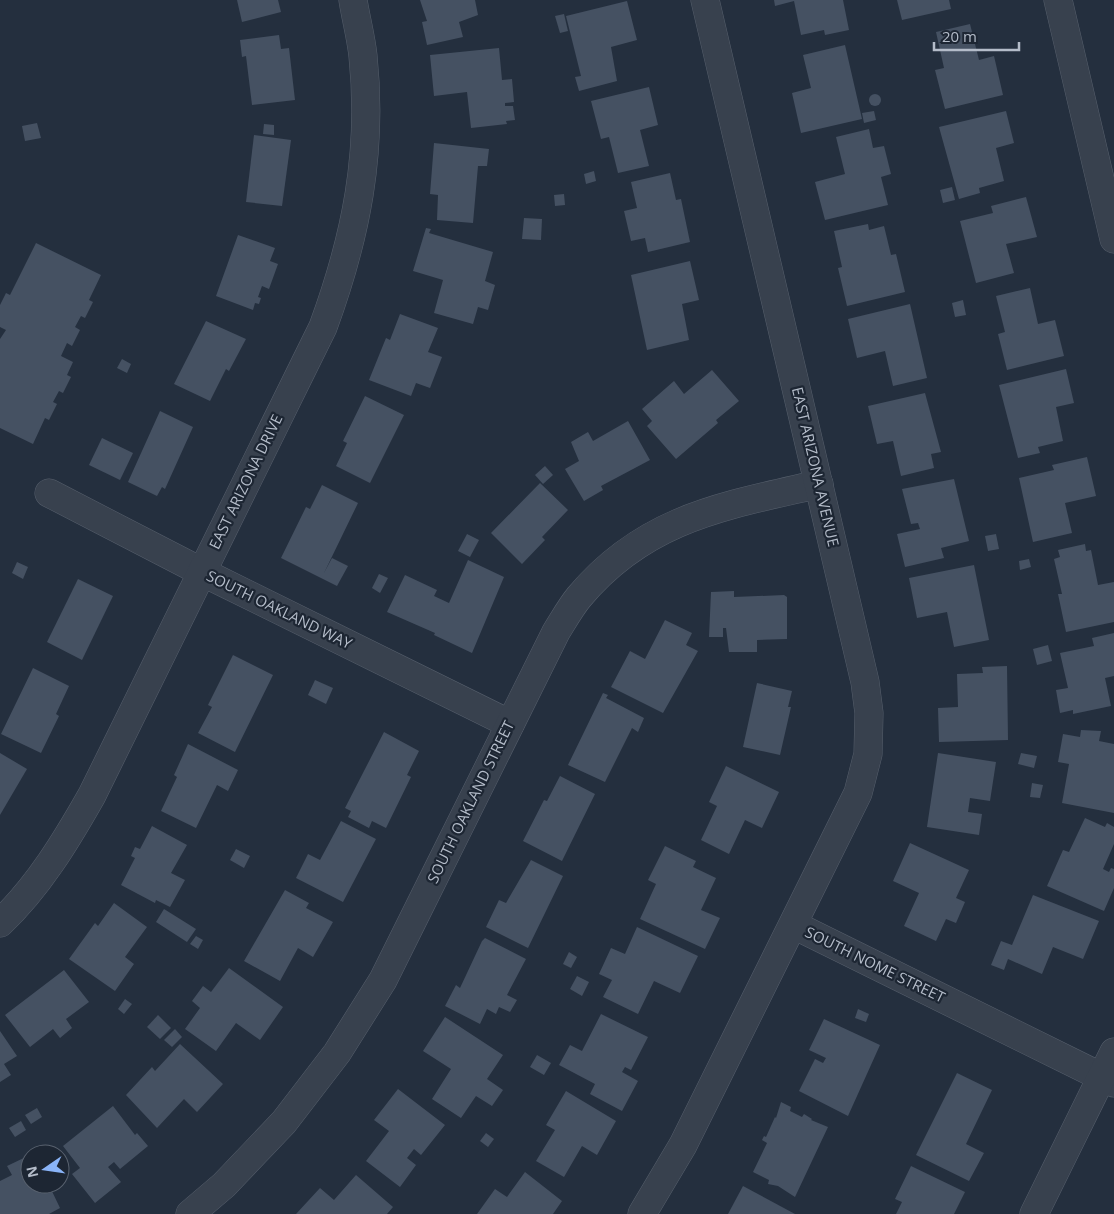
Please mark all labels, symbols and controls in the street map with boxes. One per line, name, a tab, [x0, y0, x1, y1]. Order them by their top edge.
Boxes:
scale bar	[934, 20, 1019, 52]
text: 20 m	[942, 26, 977, 46]
street label: EAST ARIZONA AVENUE	[788, 385, 844, 549]
street label: EAST ARIZONA DRIVE	[204, 411, 286, 552]
street label: SOUTH OAKLAND WAY	[203, 565, 356, 653]
street label: SOUTH OAKLAND STREET	[422, 716, 519, 886]
street label: SOUTH NOME STREET	[802, 921, 949, 1007]
north arrow	[20, 1144, 70, 1194]
text: N	[21, 1164, 42, 1180]

